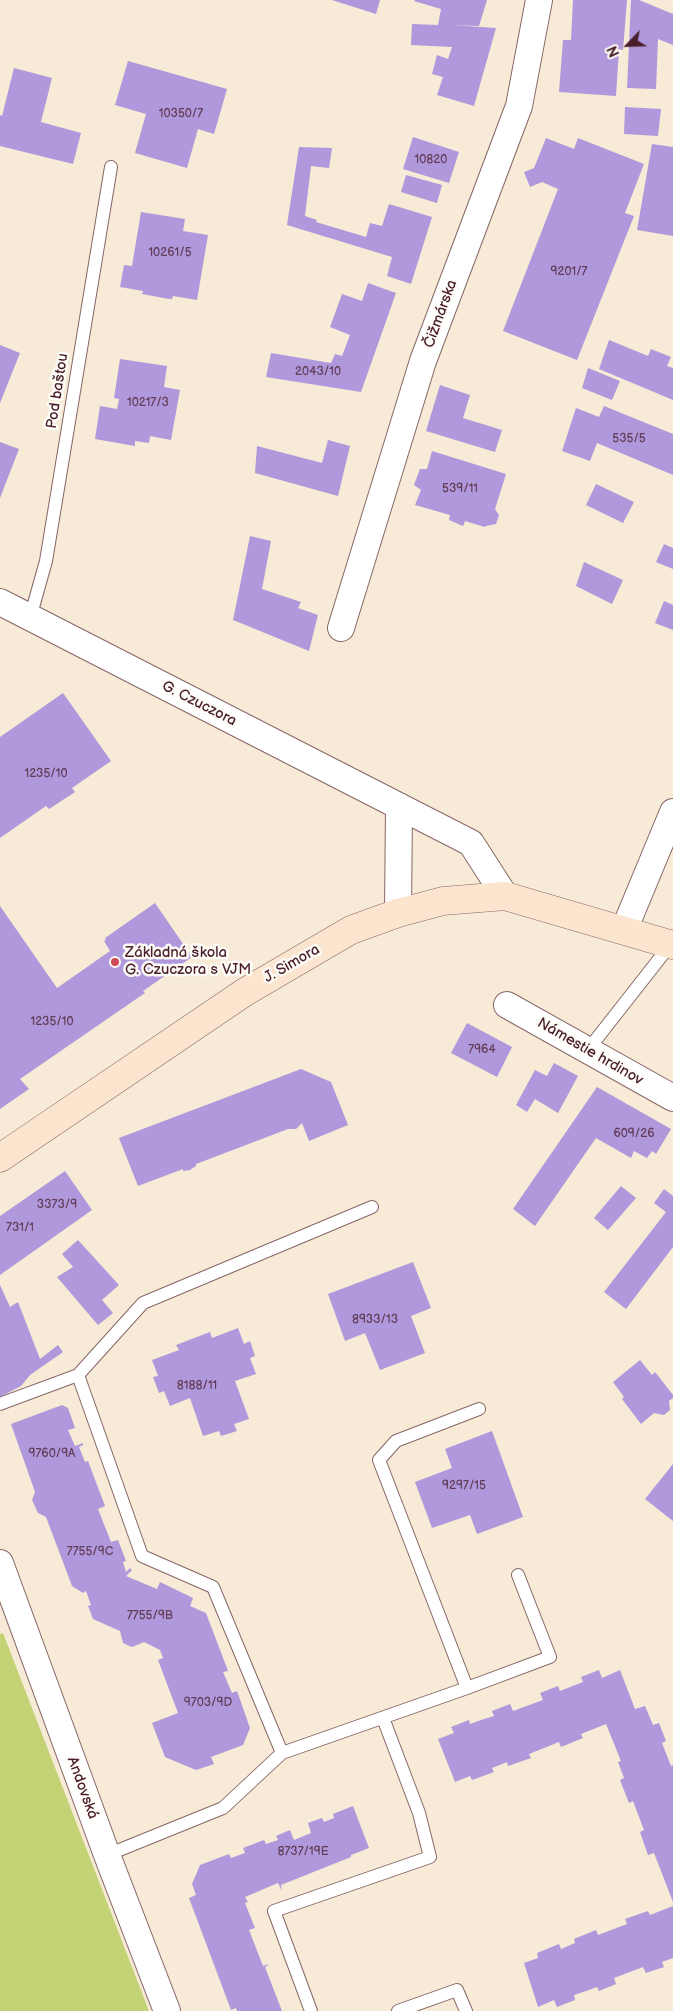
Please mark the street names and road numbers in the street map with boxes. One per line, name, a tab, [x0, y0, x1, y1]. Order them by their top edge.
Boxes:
street label: Čižmárska	[420, 278, 462, 350]
street label: Pod baštou	[43, 352, 73, 430]
street label: G. Czuczora	[159, 678, 239, 730]
street label: J. Simora	[261, 941, 323, 987]
street label: Námestie hrdinov	[534, 1014, 646, 1090]
street label: Andovská	[62, 1754, 102, 1822]

